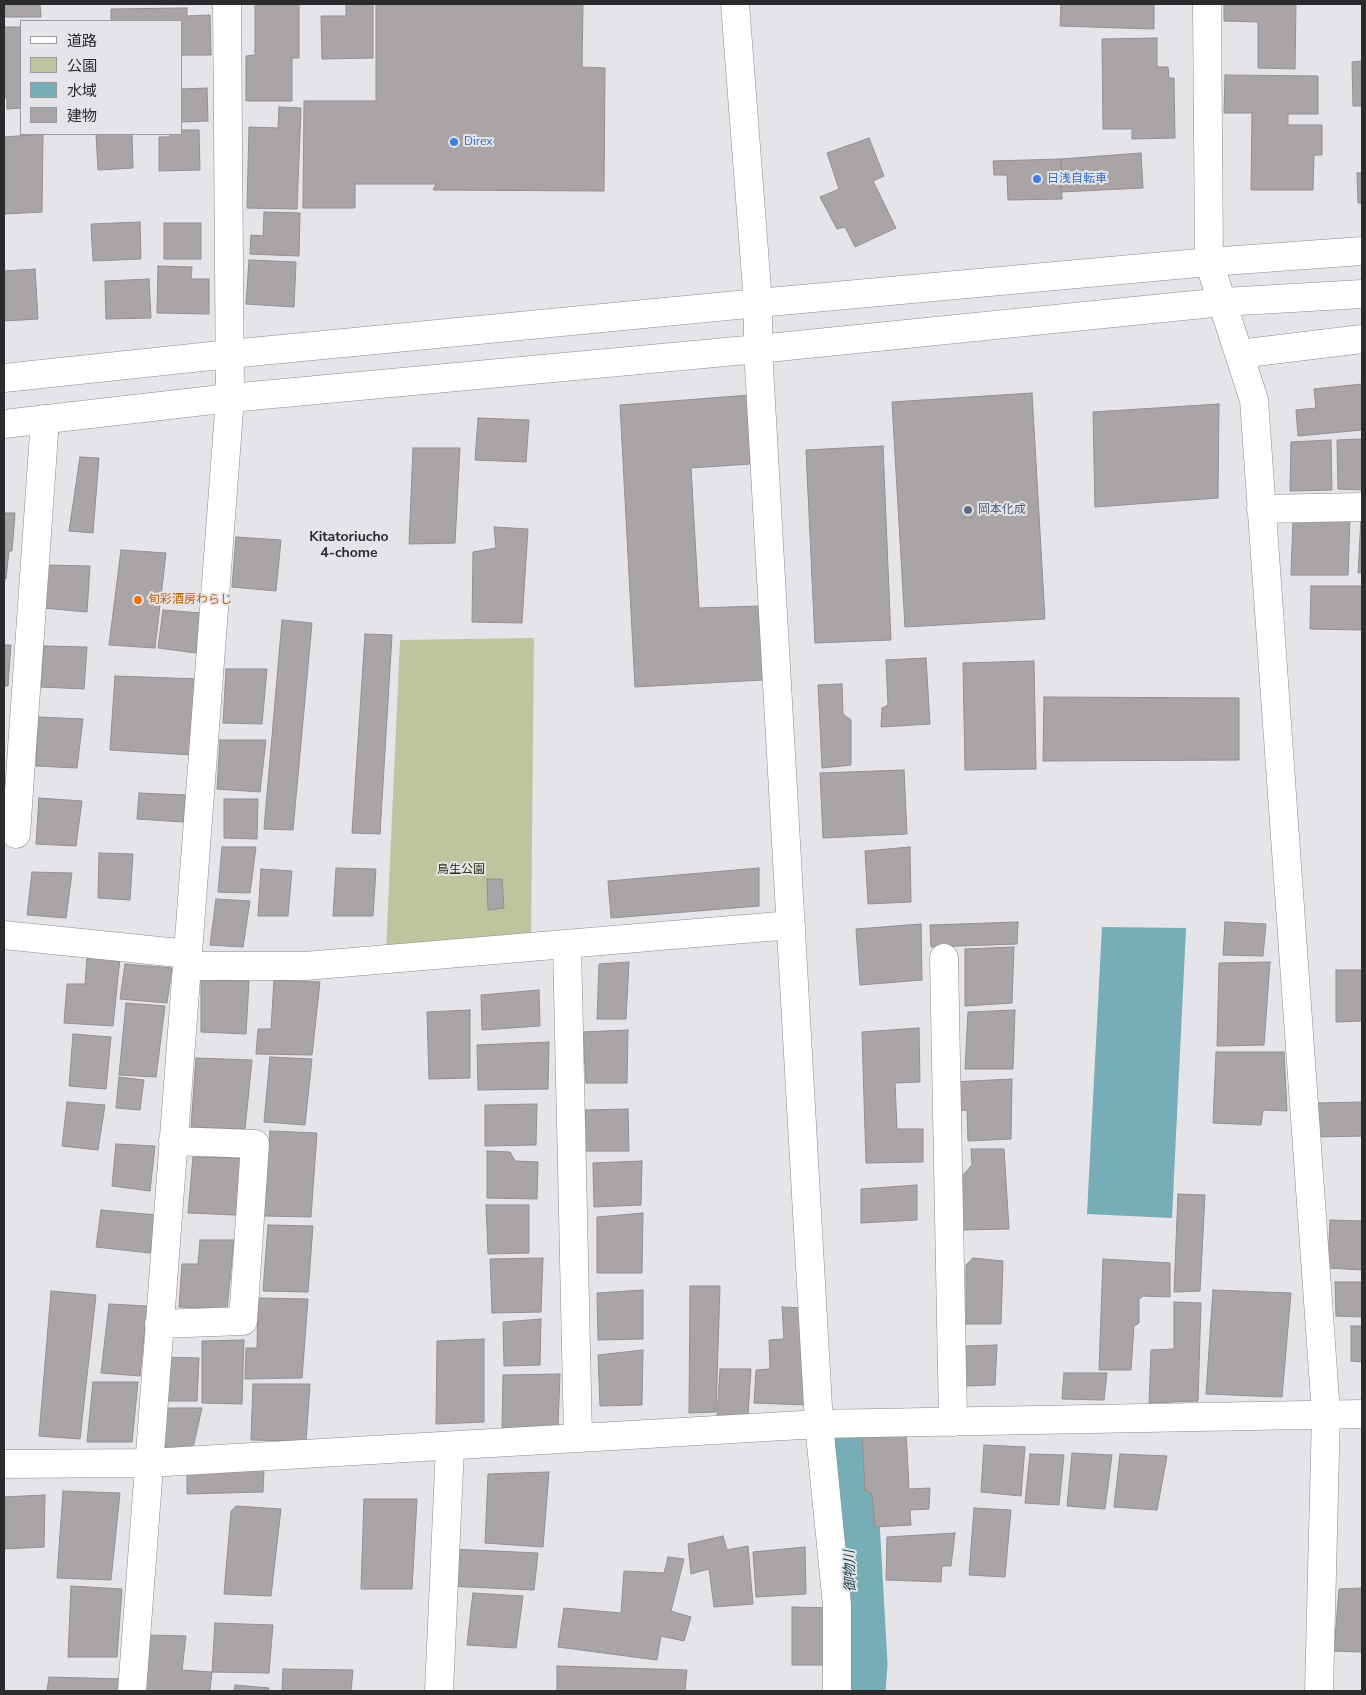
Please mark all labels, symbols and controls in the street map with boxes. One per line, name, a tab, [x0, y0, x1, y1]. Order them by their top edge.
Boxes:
legend	[20, 20, 182, 135]
text: 道路	[67, 31, 97, 51]
text: 公園	[67, 56, 97, 76]
text: 水域	[67, 81, 97, 101]
text: 建物	[67, 106, 97, 126]
place label: Direx	[464, 135, 493, 149]
marker: Direx	[448, 136, 460, 148]
place label: 日浅自転車	[1047, 172, 1107, 186]
marker: 日浅自転車	[1031, 173, 1043, 185]
place label: 岡本化成	[978, 503, 1026, 517]
marker: 岡本化成	[962, 504, 974, 516]
district label: Kitatoriucho 4-chome	[309, 530, 389, 562]
place label: 旬彩酒房わらじ	[148, 593, 232, 607]
marker: 旬彩酒房わらじ	[132, 594, 144, 606]
park label: 鳥生公園	[437, 863, 485, 877]
water label: 御物川	[842, 1550, 860, 1592]

